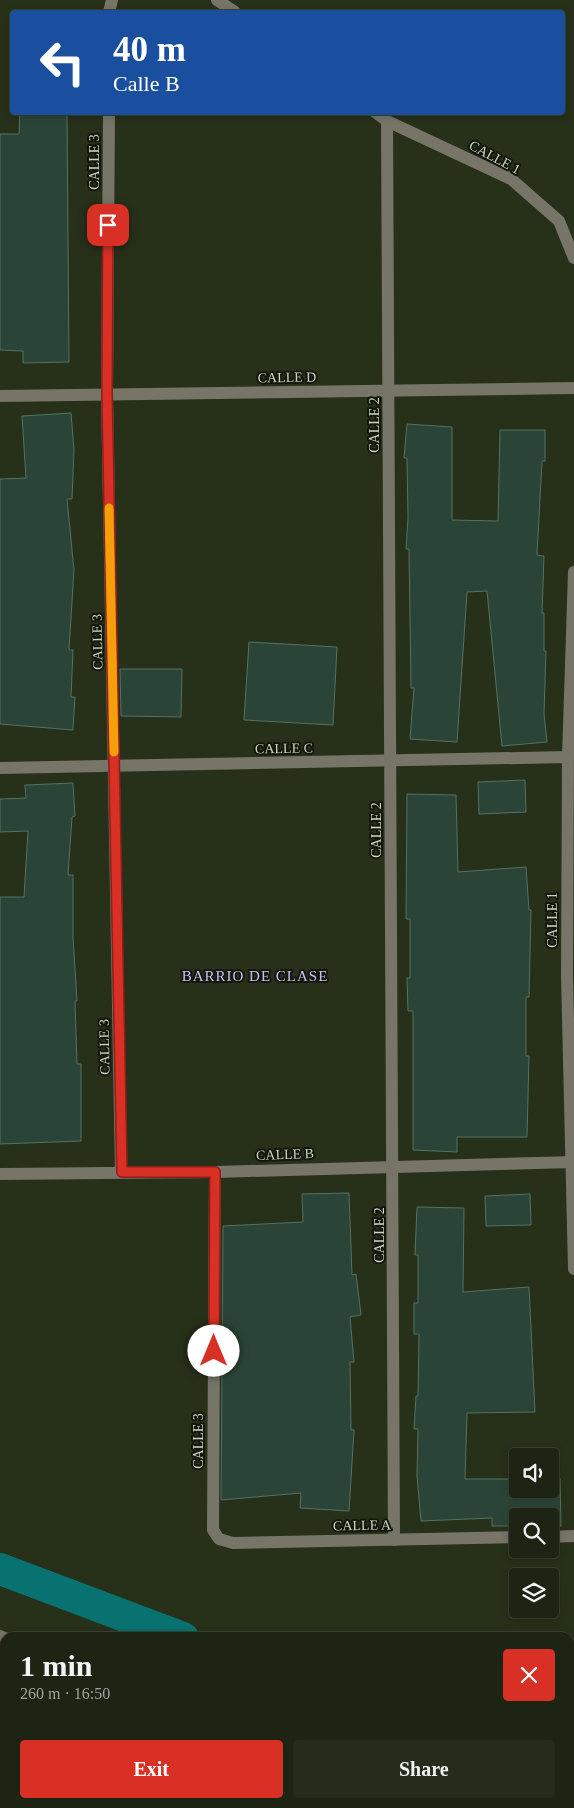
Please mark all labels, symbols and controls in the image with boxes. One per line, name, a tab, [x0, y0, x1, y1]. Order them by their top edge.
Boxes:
icon: left	[30, 30, 95, 95]
text: 40 m	[113, 30, 186, 69]
text: Calle B	[113, 71, 180, 96]
street label: CALLE 3	[87, 134, 102, 190]
street label: CALLE 1	[467, 138, 523, 177]
pin	[87, 204, 129, 246]
icon: arrive	[94, 211, 122, 239]
street label: CALLE D	[258, 369, 316, 386]
street label: CALLE 2	[367, 397, 382, 453]
street label: CALLE 3	[90, 614, 105, 670]
street label: CALLE C	[255, 740, 313, 757]
street label: CALLE 2	[369, 802, 384, 858]
street label: CALLE 1	[545, 892, 560, 948]
district label: BARRIO DE CLASE	[182, 968, 328, 984]
street label: CALLE 3	[97, 1019, 112, 1075]
street label: CALLE B	[256, 1146, 314, 1163]
street label: CALLE 2	[372, 1207, 387, 1263]
position arrow	[187, 1324, 239, 1376]
street label: CALLE 3	[191, 1413, 206, 1469]
map controls	[509, 1448, 559, 1618]
button: sound	[509, 1448, 559, 1498]
button: search	[509, 1508, 559, 1558]
street label: CALLE A	[333, 1517, 392, 1534]
button: layers	[509, 1568, 559, 1618]
text: 1 min	[20, 1649, 93, 1682]
button: close	[503, 1649, 555, 1701]
text: 260 m · 16:50	[20, 1685, 110, 1702]
button: Exit	[20, 1740, 283, 1798]
button: Share	[293, 1740, 555, 1798]

